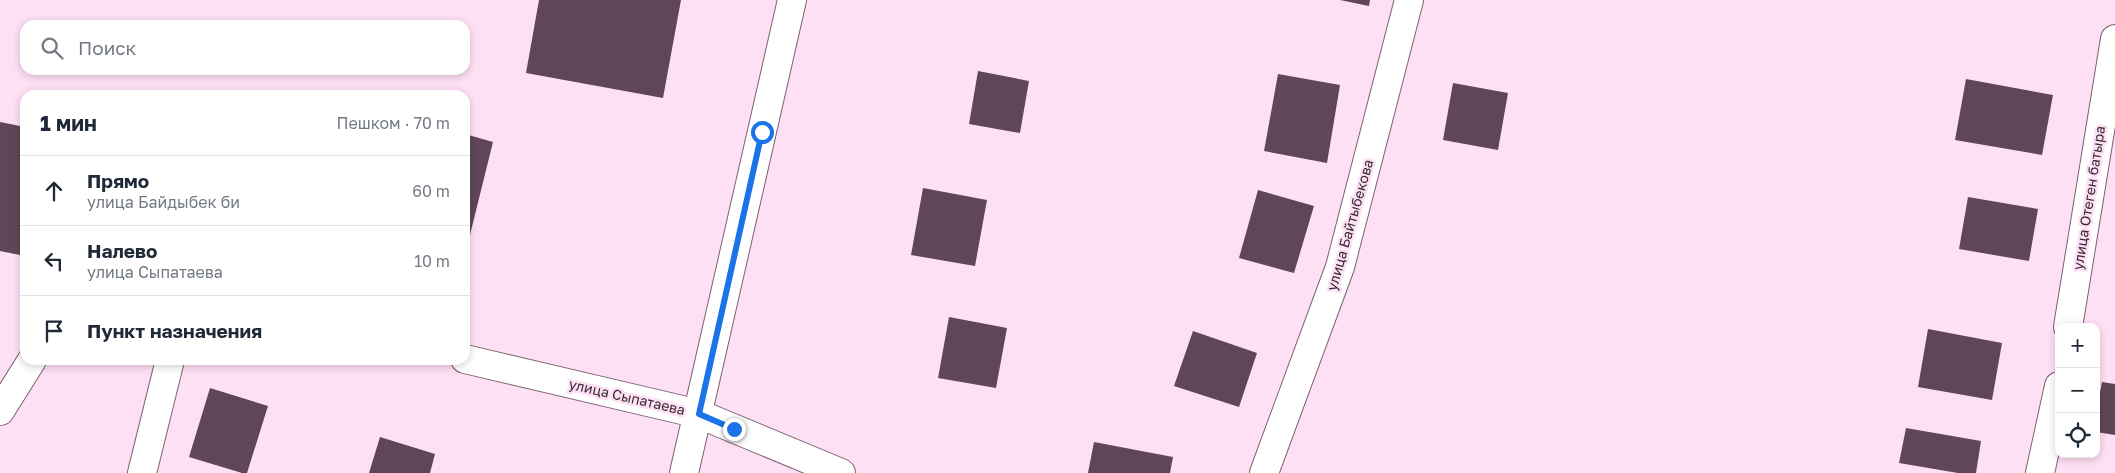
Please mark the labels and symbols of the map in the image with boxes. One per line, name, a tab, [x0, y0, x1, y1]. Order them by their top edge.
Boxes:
route start	[751, 121, 774, 144]
street label: улица Отеген батыра	[2069, 125, 2108, 271]
street label: улица Байтыбекова	[1323, 157, 1376, 292]
street label: улица Сыпатаева	[567, 375, 687, 418]
route end	[723, 418, 746, 441]

